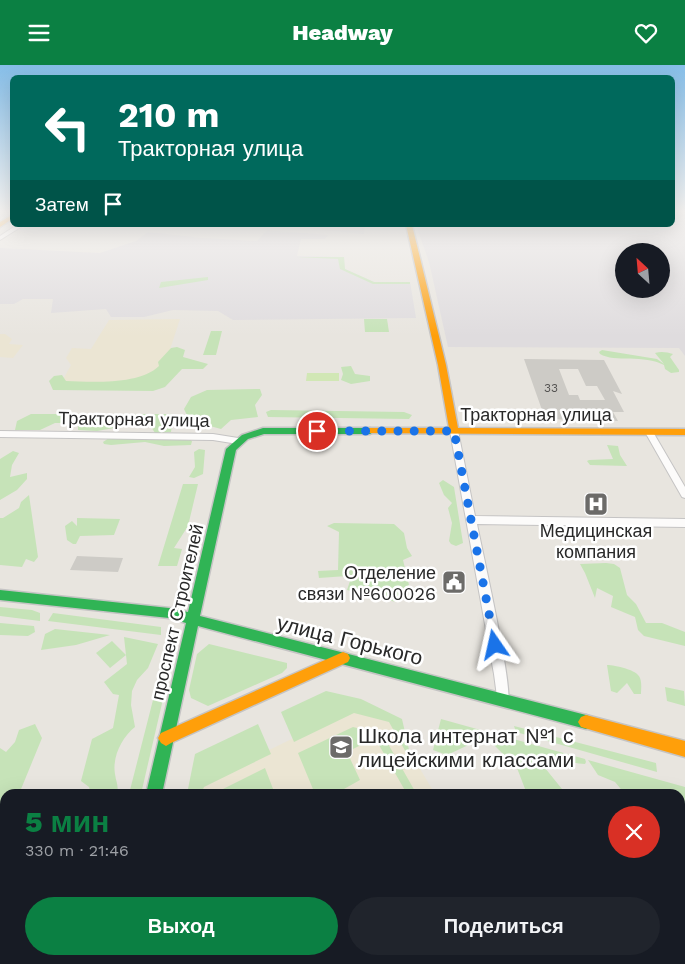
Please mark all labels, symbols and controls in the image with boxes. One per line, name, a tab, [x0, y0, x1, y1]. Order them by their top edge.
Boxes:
icon: menu	[25, 19, 53, 47]
icon: heart	[632, 19, 660, 47]
text: Headway	[292, 20, 393, 45]
text: 210 m	[118, 94, 219, 136]
icon: left	[35, 95, 100, 160]
text: Тракторная улица	[118, 136, 303, 161]
icon: arrive	[99, 190, 127, 218]
text: Затем	[35, 193, 89, 216]
north arrow	[615, 243, 670, 297]
map controls	[615, 243, 670, 298]
house number: 33	[544, 381, 558, 395]
street label: Тракторная улица	[460, 404, 613, 425]
street label: Тракторная улица	[58, 407, 211, 431]
pin	[296, 410, 338, 452]
icon: arrive	[303, 417, 331, 445]
hospital icon: Медицинская компания	[583, 491, 609, 517]
place label: Медицинская компания	[540, 520, 652, 562]
street label: проспект Строителей	[146, 522, 208, 702]
place label: Отделение связи №600026	[298, 562, 436, 604]
public building icon: Отделение связи №600026	[441, 569, 467, 595]
street label: улица Горького	[275, 610, 425, 670]
position arrow	[468, 618, 520, 670]
place label: Школа интернат №1 с лицейскими классами	[358, 723, 574, 772]
school or university icon: Школа интернат №1 с лицейскими классами	[328, 734, 354, 760]
text: 5 мин	[25, 804, 109, 839]
button: close	[608, 806, 660, 858]
text: 330 m · 21:46	[25, 841, 129, 860]
button: Выход	[25, 897, 338, 955]
button: Поделиться	[348, 897, 660, 955]

